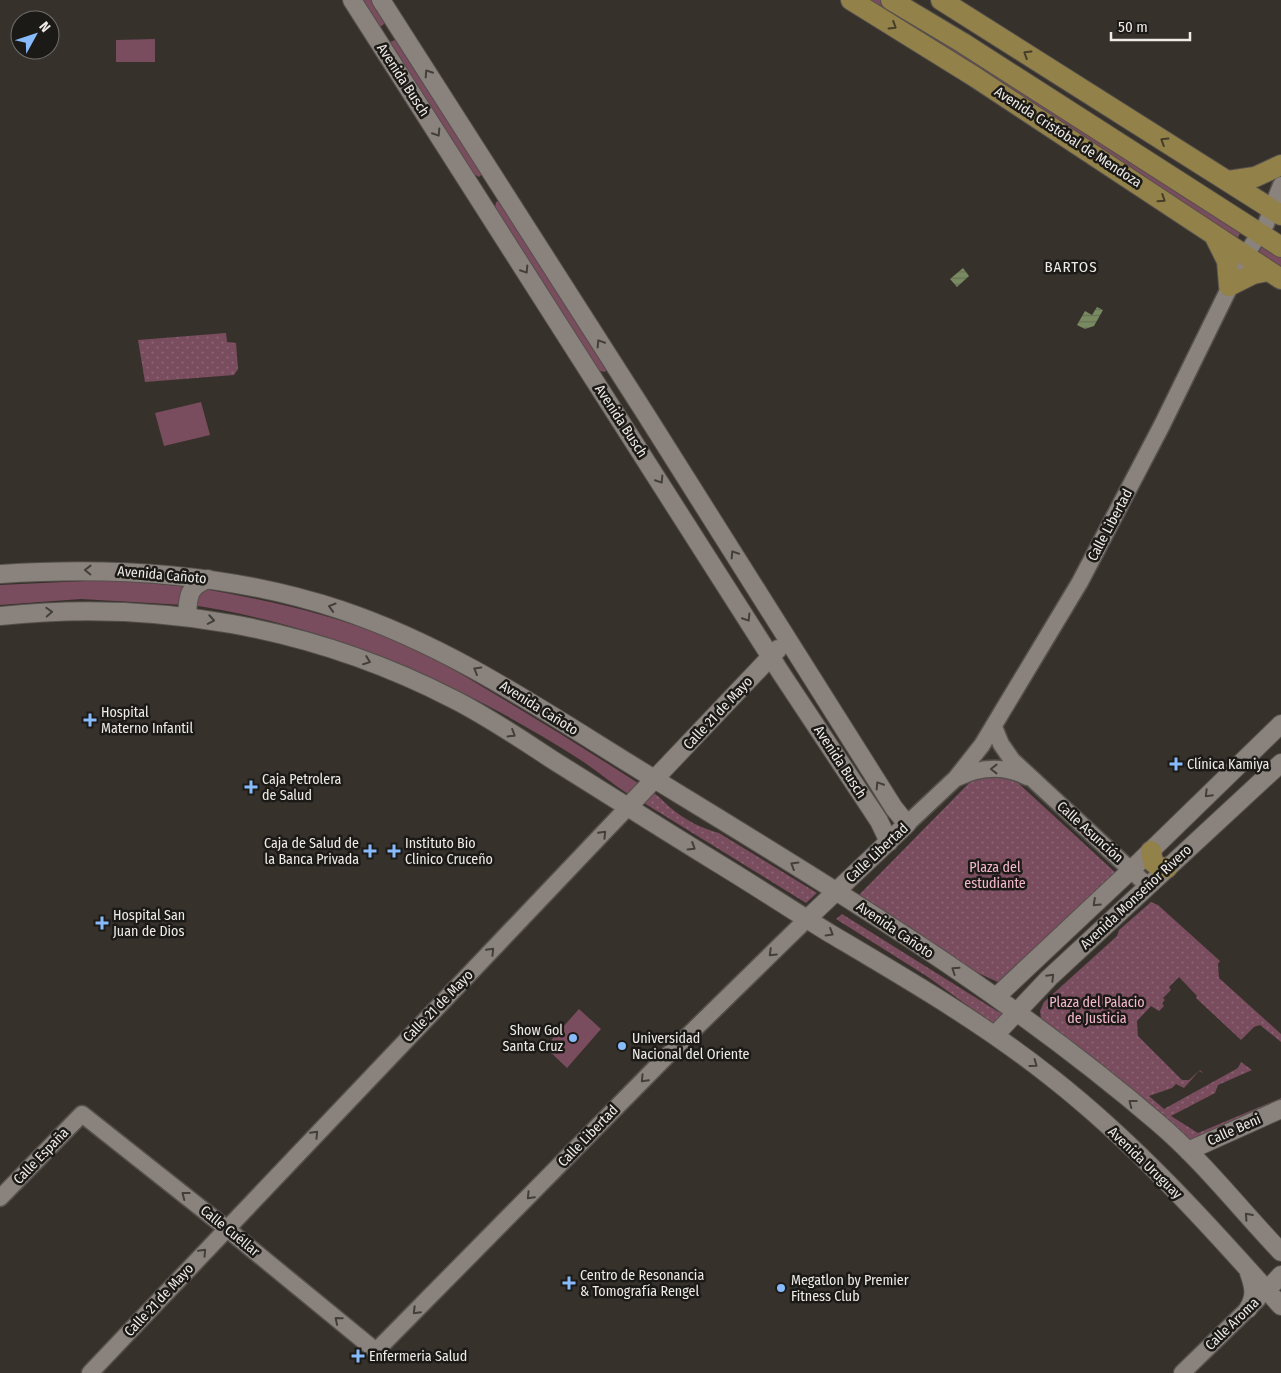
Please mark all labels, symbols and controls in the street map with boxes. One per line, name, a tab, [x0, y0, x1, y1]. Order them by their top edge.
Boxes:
north arrow	[10, 10, 60, 60]
scale bar	[1111, 10, 1190, 42]
text: N	[35, 18, 54, 36]
text: 50 m	[1118, 18, 1148, 36]
one-way arrow	[887, 19, 896, 29]
street label: Avenida Busch	[373, 40, 433, 120]
one-way arrow	[1023, 51, 1032, 61]
one-way arrow	[425, 69, 434, 79]
street label: Avenida Cristóbal de Mendoza	[991, 83, 1145, 191]
one-way arrow	[431, 127, 440, 137]
one-way arrow	[1161, 137, 1170, 147]
one-way arrow	[1157, 192, 1166, 202]
district label: BARTOS	[1044, 258, 1098, 276]
one-way arrow	[519, 264, 528, 274]
one-way arrow	[597, 339, 606, 348]
street label: Avenida Busch	[591, 381, 651, 461]
one-way arrow	[654, 475, 663, 484]
street label: Calle Libertad	[1084, 486, 1136, 564]
one-way arrow	[730, 550, 740, 559]
street label: Avenida Cañoto	[117, 563, 207, 587]
one-way arrow	[83, 565, 91, 575]
one-way arrow	[328, 603, 337, 613]
one-way arrow	[45, 606, 53, 617]
one-way arrow	[740, 612, 750, 621]
one-way arrow	[206, 614, 215, 624]
one-way arrow	[363, 655, 371, 665]
one-way arrow	[473, 667, 482, 677]
street label: Calle 21 de Mayo	[680, 673, 756, 753]
street label: Avenida Cañoto	[497, 677, 581, 739]
place label: Hospital Materno Infantil	[101, 704, 193, 737]
marker: Hospital Materno Infantil	[83, 713, 97, 727]
street label: Avenida Busch	[810, 722, 870, 802]
one-way arrow	[507, 728, 516, 737]
place label: Clínica Kamiya	[1187, 756, 1270, 773]
marker: Clínica Kamiya	[1169, 757, 1183, 771]
one-way arrow	[990, 764, 998, 774]
place label: Caja Petrolera de Salud	[262, 771, 342, 804]
marker: Caja Petrolera de Salud	[244, 780, 258, 794]
one-way arrow	[876, 781, 885, 790]
one-way arrow	[1205, 789, 1214, 798]
street label: Calle Asunción	[1053, 798, 1127, 866]
street label: Calle Libertad	[842, 820, 912, 886]
one-way arrow	[597, 831, 606, 840]
place label: Caja de Salud de la Banca Privada	[264, 835, 359, 868]
place label: Instituto Bio Clinico Cruceño	[405, 835, 493, 868]
one-way arrow	[686, 840, 695, 850]
street label: Avenida Monseñor Rivero	[1077, 841, 1195, 953]
marker: Caja de Salud de la Banca Privada	[363, 844, 377, 858]
marker: Instituto Bio Clinico Cruceño	[387, 844, 401, 858]
park label: Plaza del estudiante	[964, 859, 1026, 892]
one-way arrow	[791, 862, 800, 871]
one-way arrow	[1092, 897, 1101, 906]
street label: Avenida Cañoto	[853, 898, 937, 962]
place label: Hospital San Juan de Dios	[113, 907, 185, 940]
marker: Hospital San Juan de Dios	[95, 916, 109, 930]
one-way arrow	[824, 926, 833, 936]
one-way arrow	[769, 947, 778, 956]
one-way arrow	[485, 948, 494, 957]
street label: Calle 21 de Mayo	[399, 966, 477, 1046]
one-way arrow	[952, 967, 961, 976]
one-way arrow	[1045, 974, 1054, 983]
park label: Plaza del Palacio de Justicia	[1049, 994, 1145, 1027]
place label: Show Gol Santa Cruz	[503, 1022, 563, 1055]
place label: Universidad Nacional del Oriente	[632, 1030, 750, 1063]
marker: Show Gol Santa Cruz	[567, 1032, 579, 1044]
marker: Universidad Nacional del Oriente	[616, 1040, 628, 1052]
one-way arrow	[1028, 1058, 1038, 1067]
one-way arrow	[641, 1074, 650, 1083]
one-way arrow	[1129, 1099, 1138, 1108]
street label: Calle Libertad	[554, 1102, 622, 1170]
street label: Calle Beni	[1205, 1111, 1263, 1149]
street label: Avenida Uruguay	[1105, 1123, 1186, 1203]
street label: Calle España	[10, 1124, 72, 1188]
one-way arrow	[309, 1131, 318, 1140]
one-way arrow	[527, 1190, 536, 1199]
one-way arrow	[182, 1193, 191, 1201]
street label: Calle Cuéllar	[197, 1202, 263, 1260]
one-way arrow	[1245, 1213, 1254, 1222]
one-way arrow	[197, 1249, 206, 1258]
street label: Calle 21 de Mayo	[121, 1260, 197, 1340]
place label: Centro de Resonancia & Tomografía Rengel	[580, 1267, 704, 1300]
place label: Megatlon by Premier Fitness Club	[791, 1272, 909, 1305]
marker: Centro de Resonancia & Tomografía Rengel	[562, 1276, 576, 1290]
marker: Megatlon by Premier Fitness Club	[775, 1282, 787, 1294]
street label: Calle Aroma	[1202, 1294, 1262, 1354]
one-way arrow	[413, 1305, 422, 1314]
one-way arrow	[335, 1317, 344, 1325]
place label: Enfermeria Salud	[369, 1348, 467, 1365]
marker: Enfermeria Salud	[351, 1349, 365, 1363]

